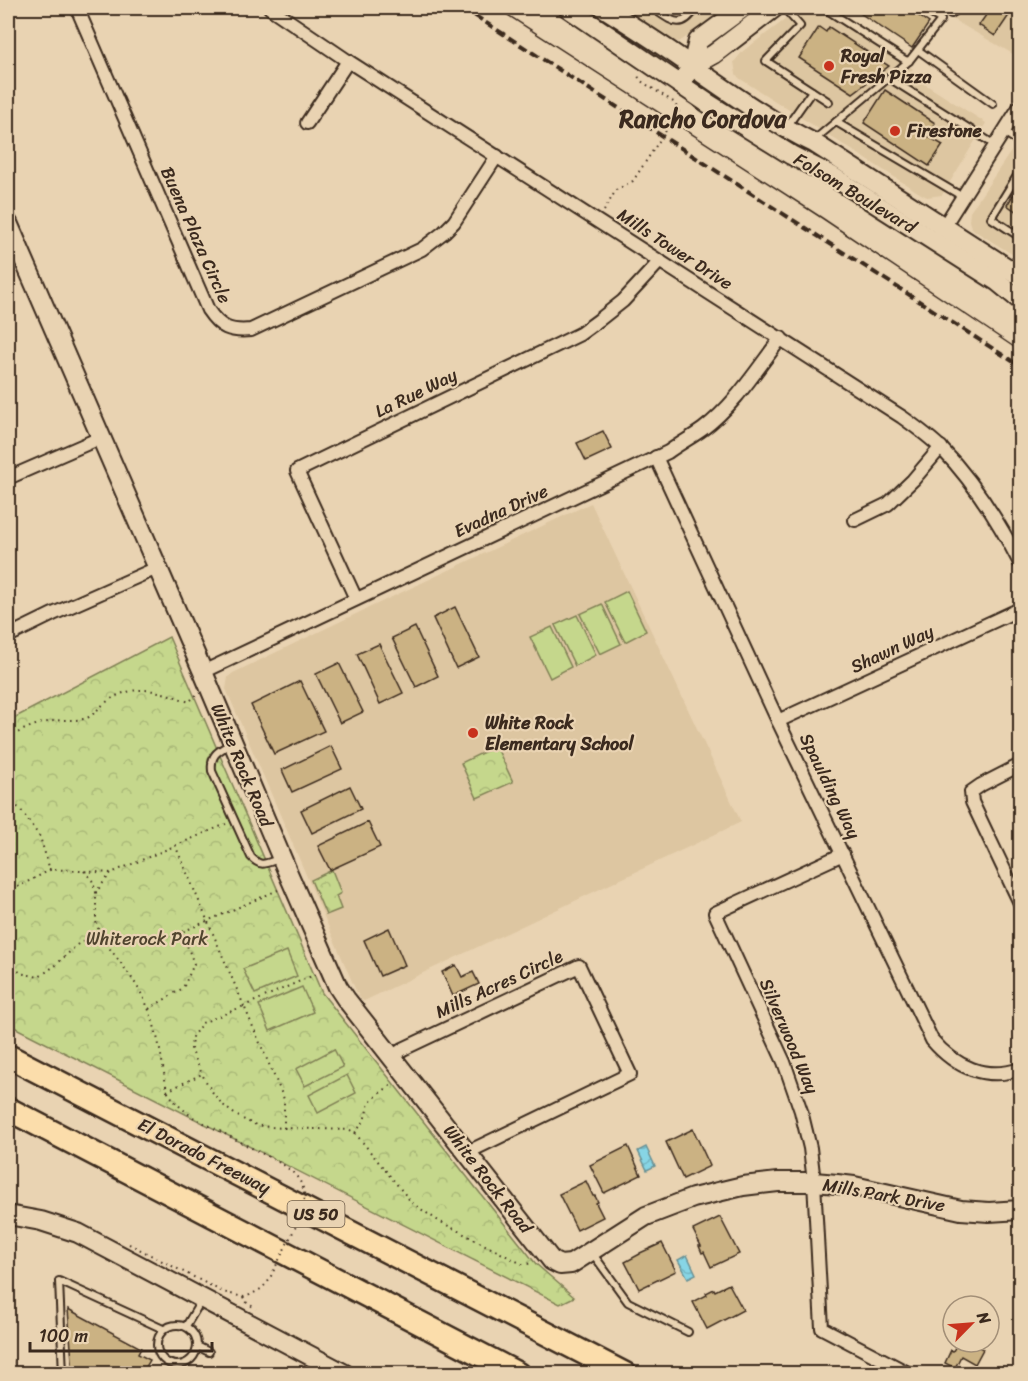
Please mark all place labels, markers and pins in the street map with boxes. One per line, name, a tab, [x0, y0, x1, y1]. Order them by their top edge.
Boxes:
place label: Royal Fresh Pizza	[840, 40, 932, 93]
marker: Royal Fresh Pizza	[822, 59, 836, 73]
place label: Firestone	[906, 115, 983, 147]
marker: Firestone	[888, 124, 902, 138]
place label: White Rock Elementary School	[485, 707, 634, 760]
marker: White Rock Elementary School	[466, 726, 480, 740]

